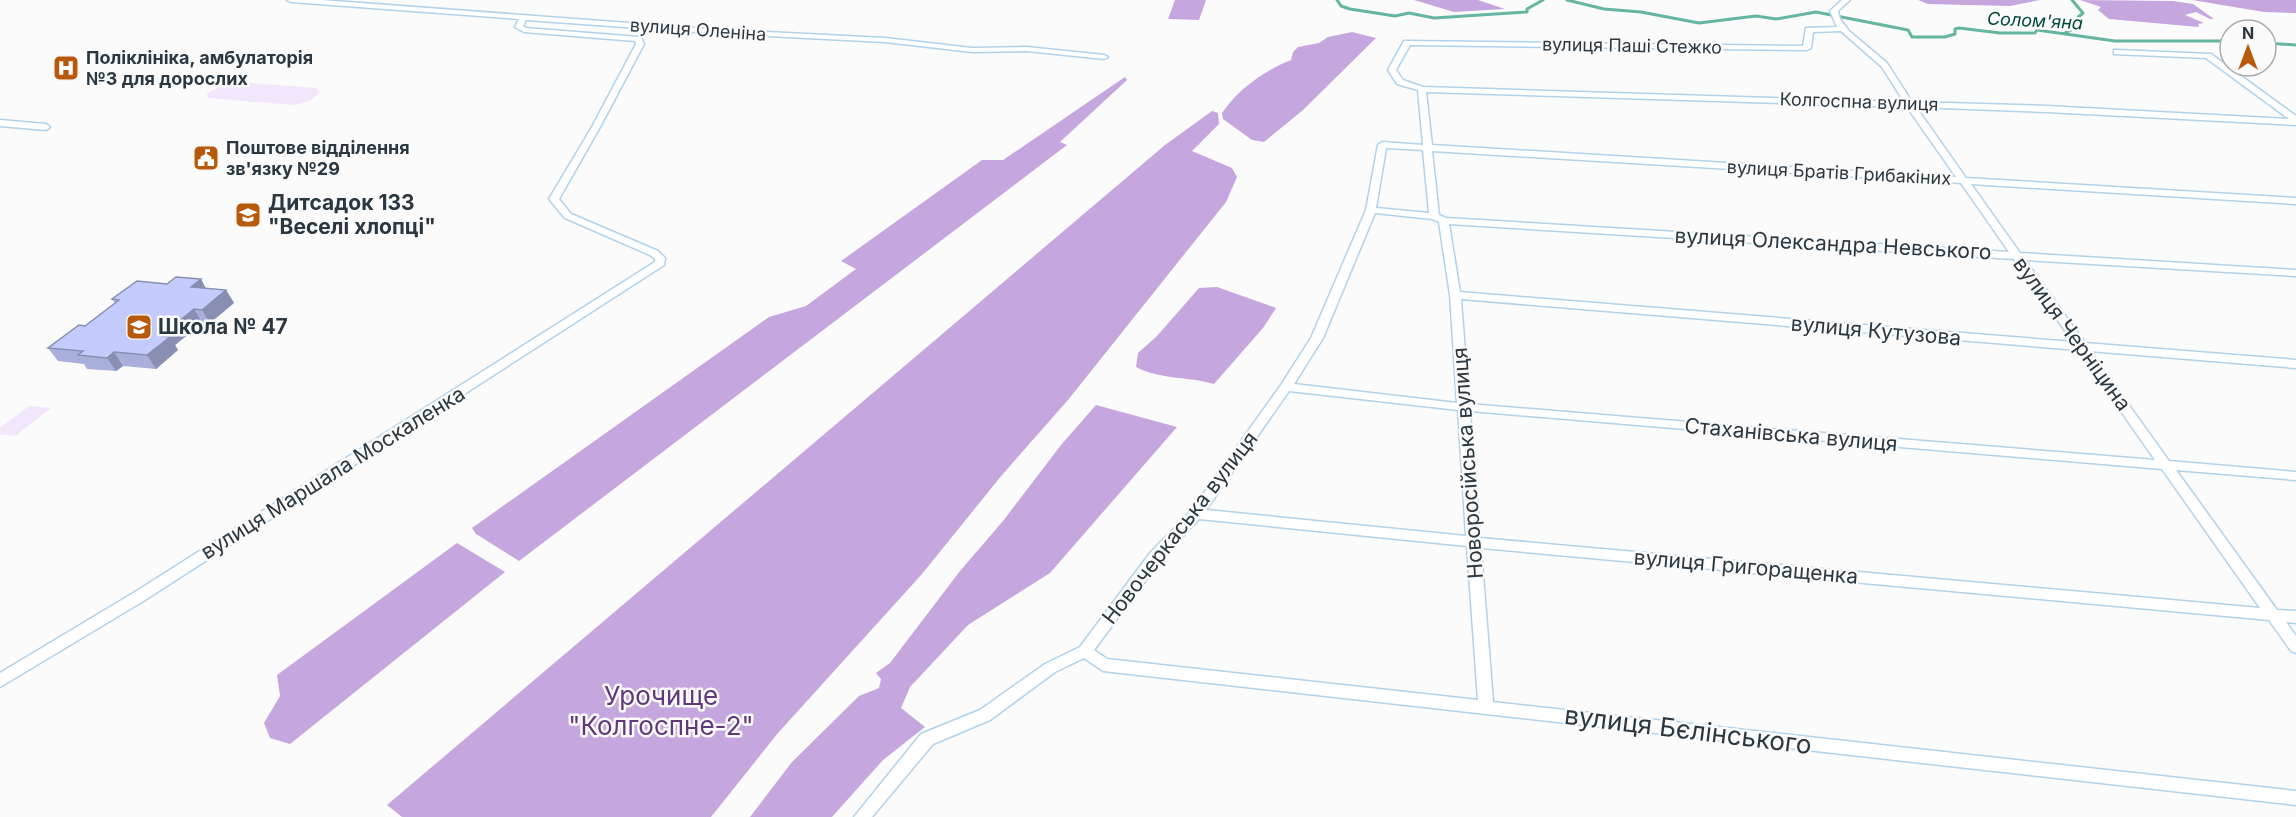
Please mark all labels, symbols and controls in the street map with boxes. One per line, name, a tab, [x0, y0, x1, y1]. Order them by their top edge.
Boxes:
water label: Солом'яна	[1987, 8, 2084, 33]
street label: вулиця Оленіна	[629, 14, 767, 45]
north arrow	[2218, 18, 2278, 78]
text: N	[2242, 23, 2254, 43]
street label: вулиця Паші Стежко	[1542, 33, 1722, 58]
place label: Поліклініка, амбулаторія №3 для дорослих	[86, 47, 313, 89]
hospital icon: Поліклініка, амбулаторія №3 для дорослих	[51, 53, 81, 83]
street label: Колгоспна вулиця	[1779, 88, 1939, 115]
place label: Поштове відділення зв'язку №29	[226, 137, 410, 179]
public building icon: Поштове відділення зв'язку №29	[191, 143, 221, 173]
street label: вулиця Братів Грибакіних	[1726, 156, 1952, 189]
place label: Дитсадок 133 "Веселі хлопці"	[268, 190, 436, 239]
school or university icon: Дитсадок 133 "Веселі хлопці"	[233, 200, 263, 230]
street label: вулиця Олександра Невського	[1674, 223, 1992, 264]
street label: вулиця Черніцина	[2008, 252, 2137, 415]
street label: вулиця Кутузова	[1790, 311, 1962, 350]
school or university icon: Школа № 47	[124, 312, 154, 342]
place label: Школа № 47	[158, 314, 288, 339]
street label: Новоросійська вулиця	[1447, 347, 1488, 580]
street label: вулиця Маршала Москаленка	[196, 381, 469, 564]
street label: Стаханівська вулиця	[1683, 413, 1899, 456]
street label: Новочеркаська вулиця	[1097, 426, 1263, 629]
street label: вулиця Григоращенка	[1633, 544, 1859, 589]
park label: Урочище "Колгоспне-2"	[568, 680, 754, 741]
street label: вулиця Бєлінського	[1563, 699, 1813, 760]

